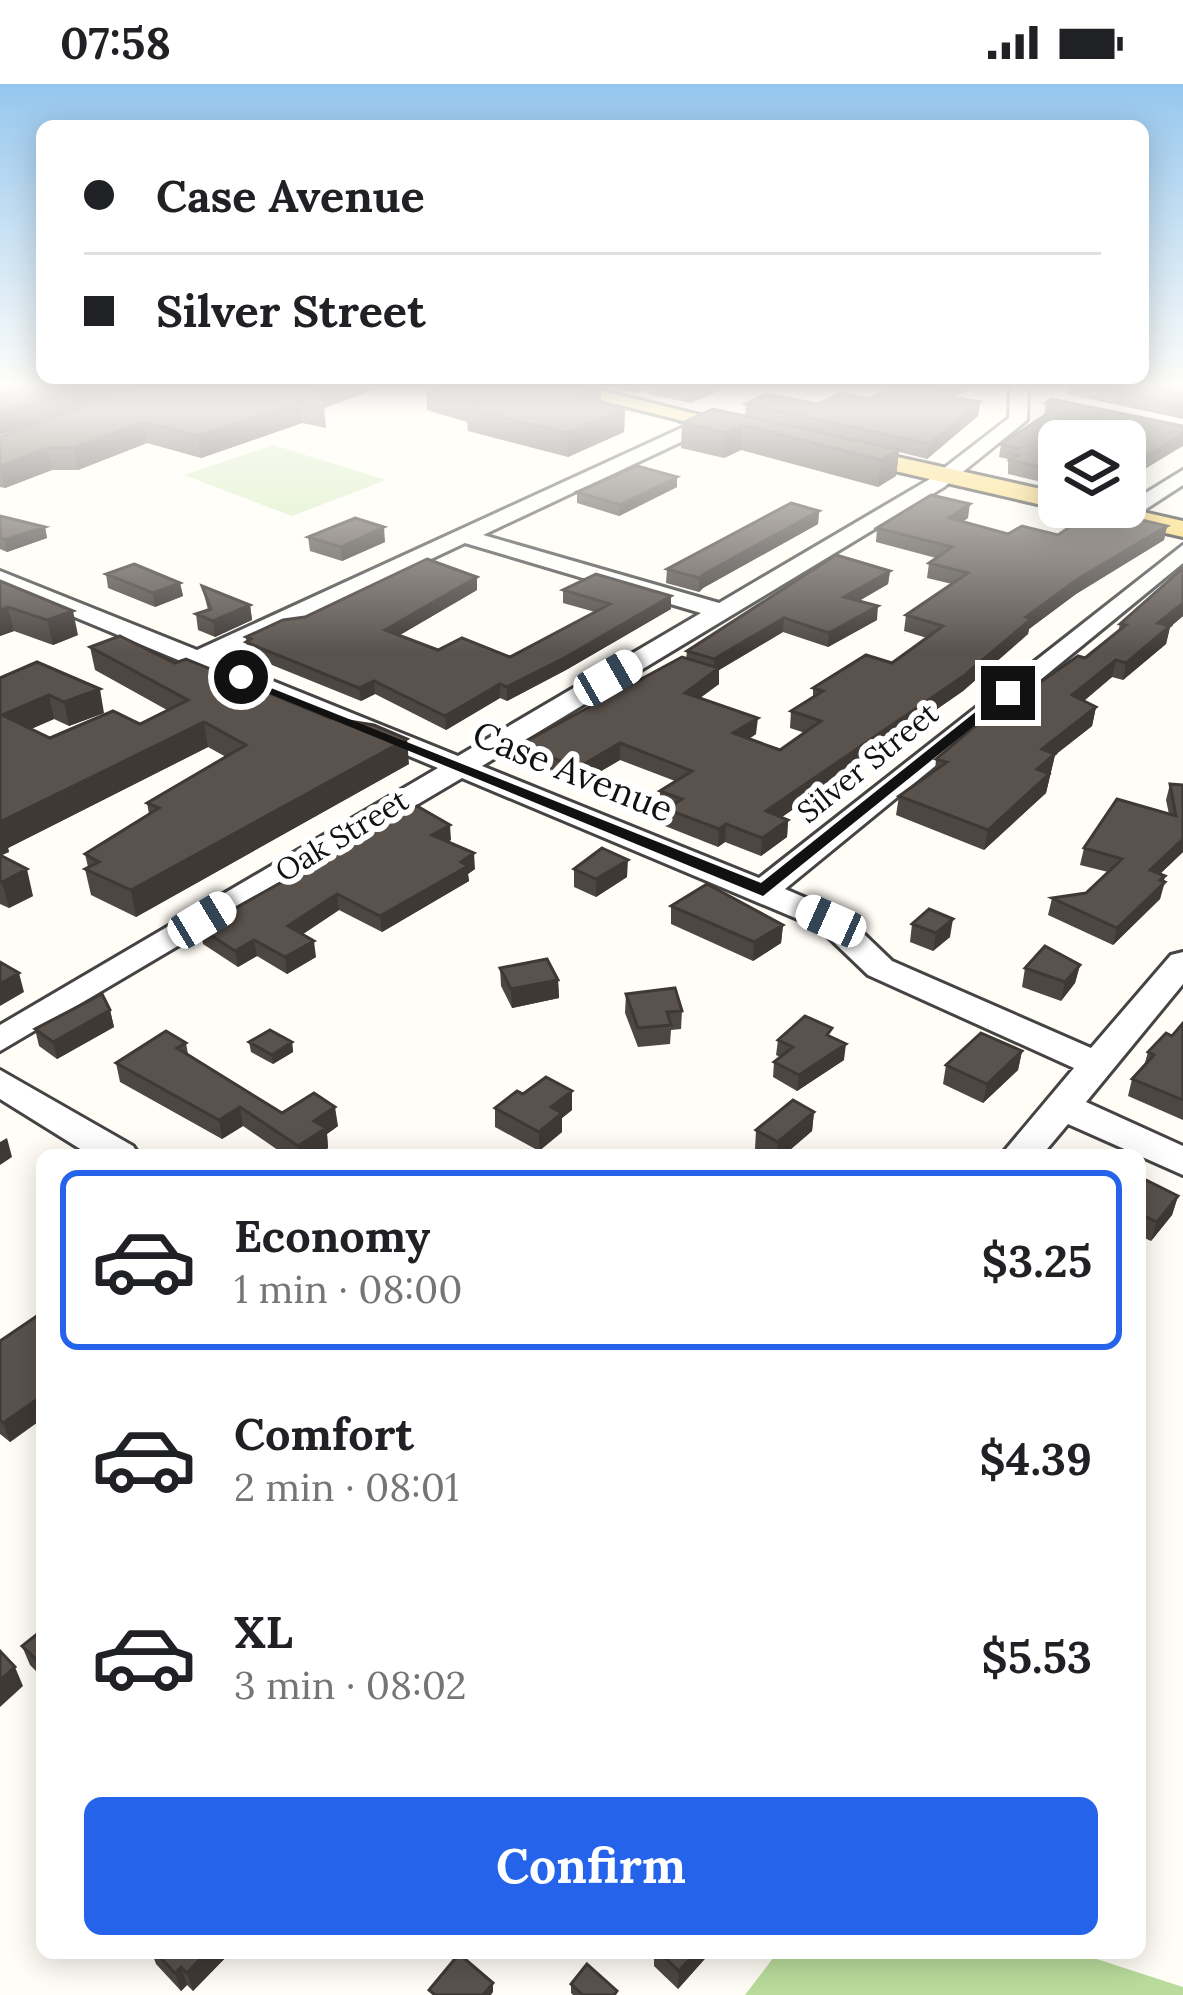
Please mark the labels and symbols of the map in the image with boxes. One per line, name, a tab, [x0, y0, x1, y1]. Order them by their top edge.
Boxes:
car	[568, 644, 648, 712]
route start	[214, 650, 268, 704]
route end	[981, 666, 1035, 720]
street label: Silver Street	[789, 694, 946, 831]
street label: Case Avenue	[466, 710, 680, 832]
street label: Oak Street	[268, 780, 415, 890]
car	[162, 886, 242, 954]
car	[791, 890, 871, 952]

